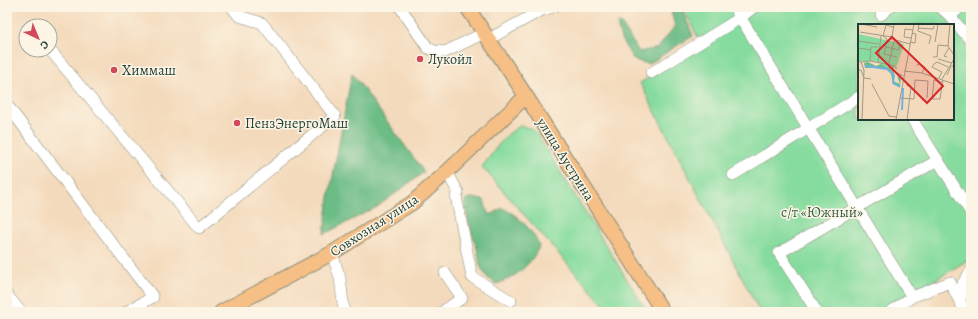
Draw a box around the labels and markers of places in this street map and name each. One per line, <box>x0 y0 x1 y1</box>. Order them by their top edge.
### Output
place label: Лукойл <box>428 50 472 69</box>
marker: Лукойл <box>415 54 425 64</box>
place label: Химмаш <box>122 61 176 80</box>
marker: Химмаш <box>109 65 119 75</box>
place label: ПензЭнергоМаш <box>245 114 348 133</box>
marker: ПензЭнергоМаш <box>232 118 242 128</box>

